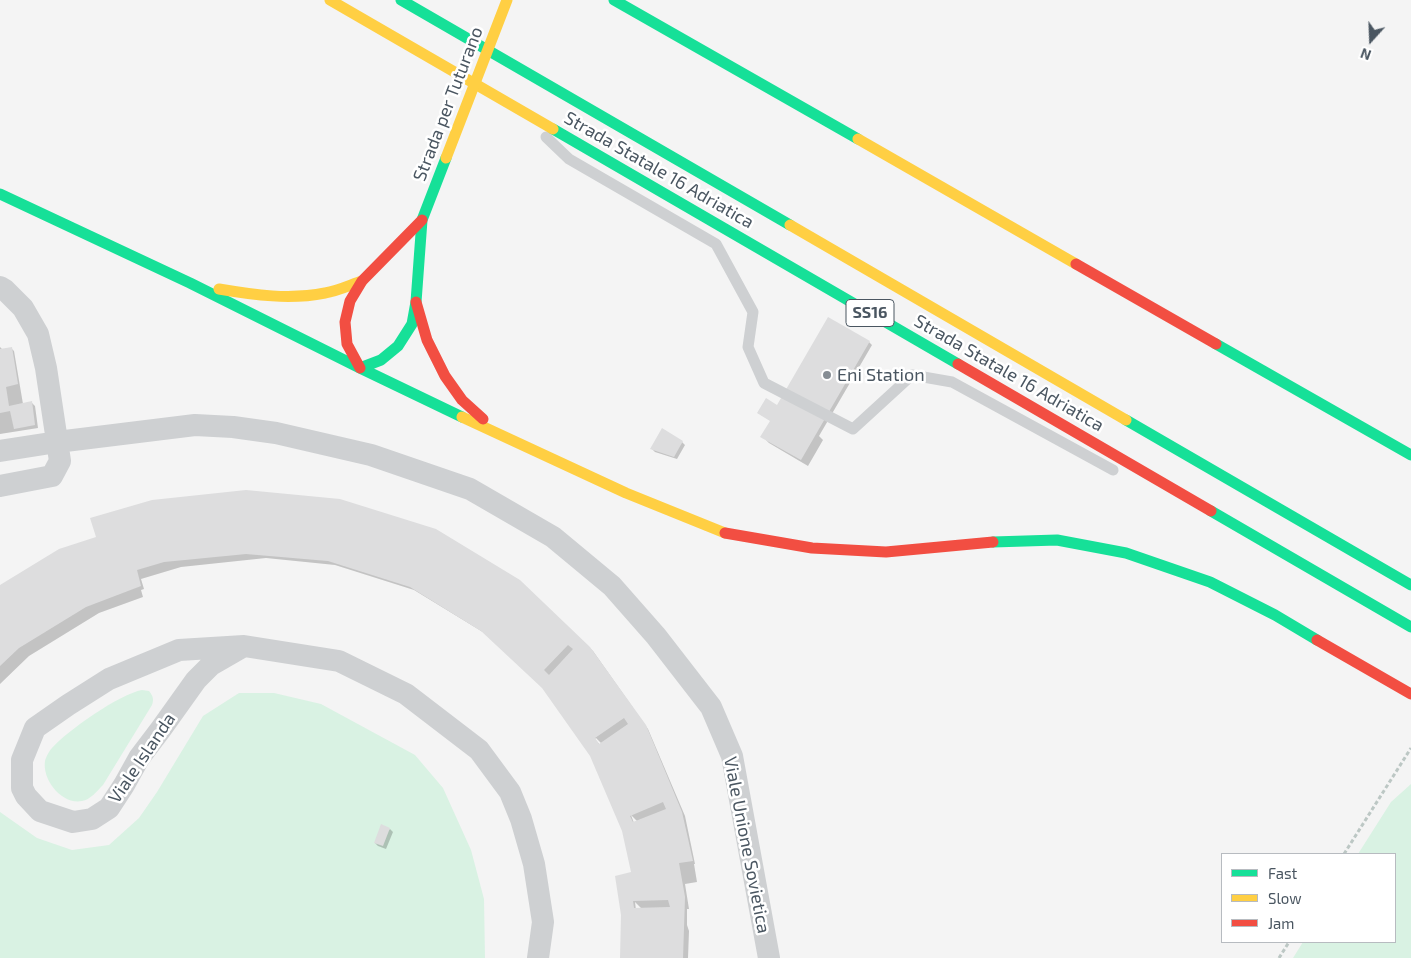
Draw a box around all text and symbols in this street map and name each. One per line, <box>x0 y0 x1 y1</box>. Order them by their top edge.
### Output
north arrow <box>1346 15 1396 65</box>
street label: Strada per Tuturano <box>409 24 487 184</box>
text: N <box>1358 45 1373 64</box>
street label: Strada Statale 16 Adriatica <box>560 107 758 233</box>
road number: SS16 <box>846 300 894 326</box>
street label: Strada Statale 16 Adriatica <box>910 310 1108 436</box>
place label: Eni Station <box>837 364 925 386</box>
marker: Eni Station <box>821 369 833 381</box>
street label: Viale Islanda <box>104 709 180 807</box>
street label: Viale Unione Sovietica <box>719 755 775 935</box>
legend <box>1221 853 1396 943</box>
text: Fast <box>1268 864 1297 882</box>
text: Slow <box>1268 889 1302 907</box>
text: Jam <box>1268 914 1294 932</box>

